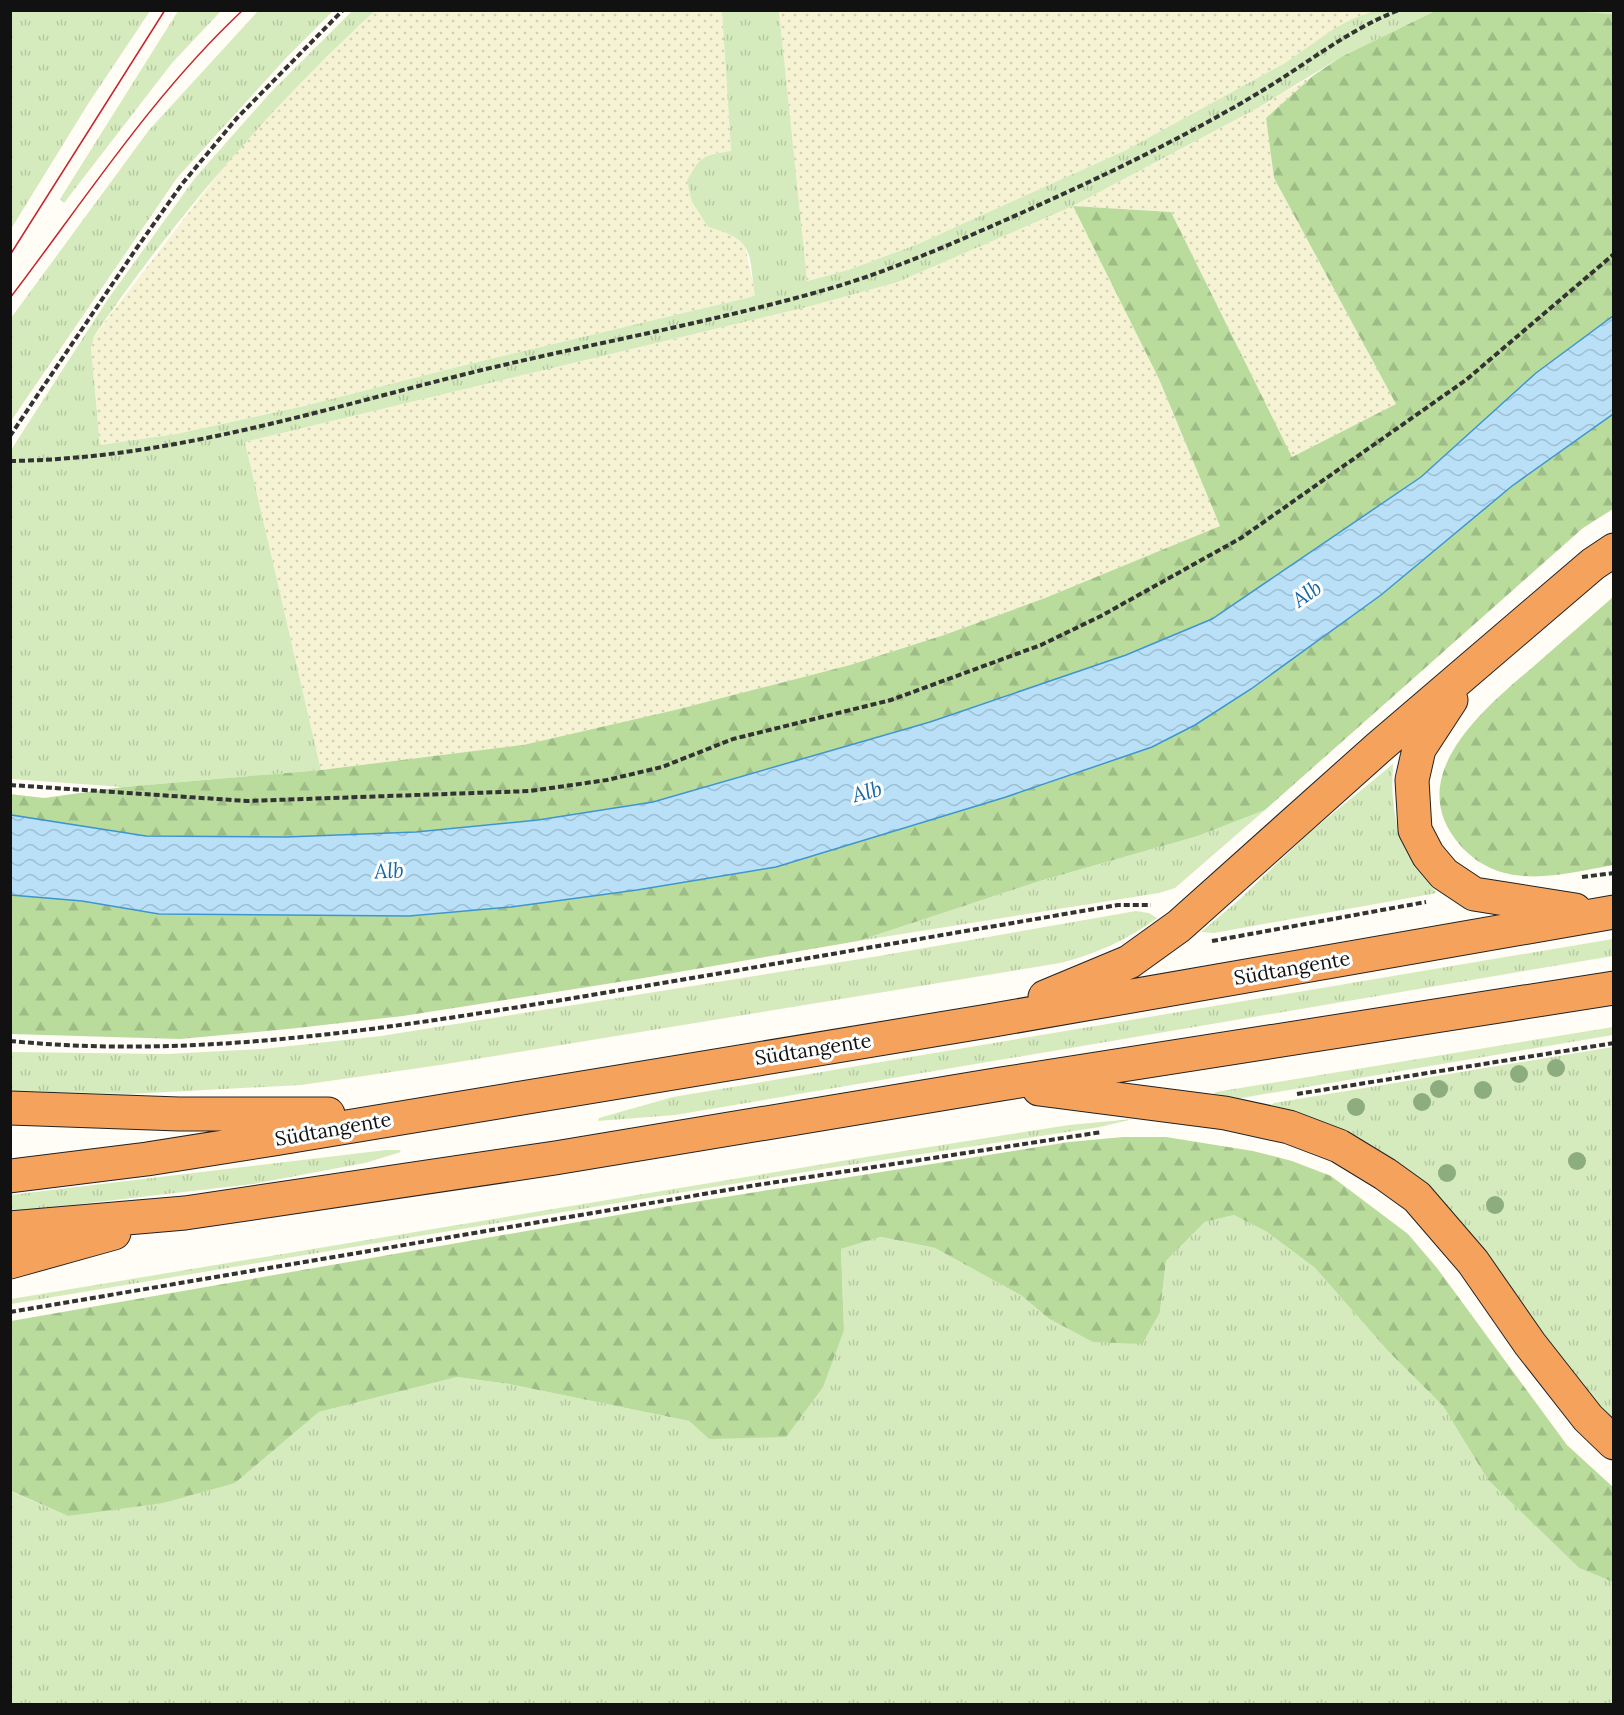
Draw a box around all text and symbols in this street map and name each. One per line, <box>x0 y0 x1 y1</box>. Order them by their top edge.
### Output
water label: Alb <box>1286 574 1327 614</box>
water label: Alb <box>848 775 885 808</box>
water label: Alb <box>373 856 404 885</box>
street label: Südtangente <box>1232 945 1352 990</box>
street label: Südtangente <box>753 1027 873 1070</box>
street label: Südtangente <box>273 1106 393 1151</box>

